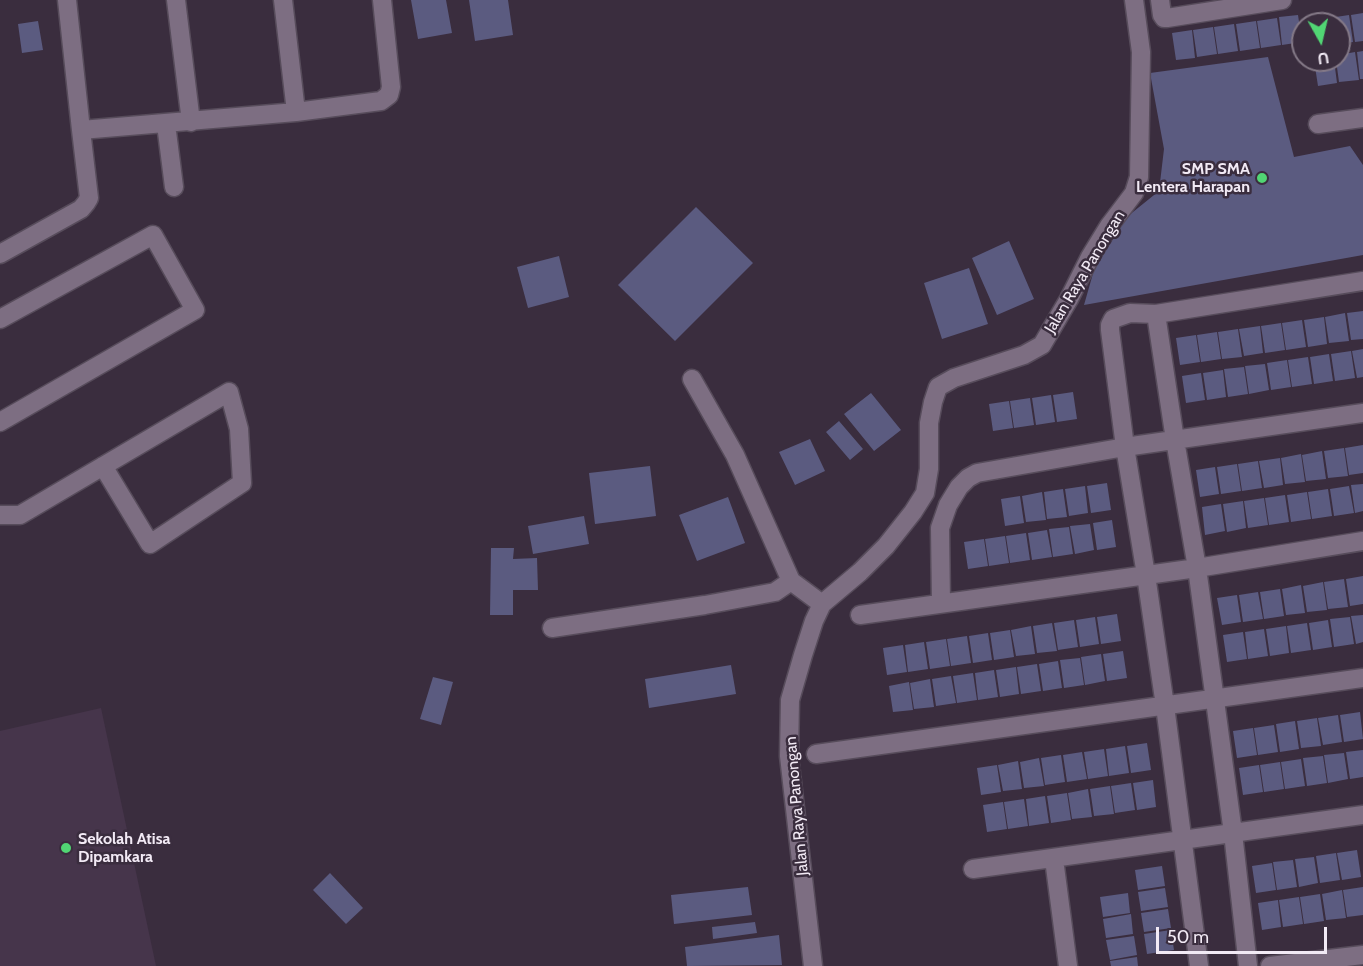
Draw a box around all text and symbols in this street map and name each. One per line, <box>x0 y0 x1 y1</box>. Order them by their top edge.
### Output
north arrow <box>1291 12 1351 72</box>
text: U <box>1316 48 1330 69</box>
place label: SMP SMA Lentera Harapan <box>1136 159 1250 197</box>
marker: SMP SMA Lentera Harapan <box>1255 171 1269 185</box>
street label: Jalan Raya Panongan <box>1041 207 1129 337</box>
street label: Jalan Raya Panongan <box>781 736 813 876</box>
place label: Sekolah Atisa Dipamkara <box>78 829 170 867</box>
marker: Sekolah Atisa Dipamkara <box>59 841 73 855</box>
scale bar <box>1159 915 1330 953</box>
text: 50 m <box>1167 926 1209 948</box>

